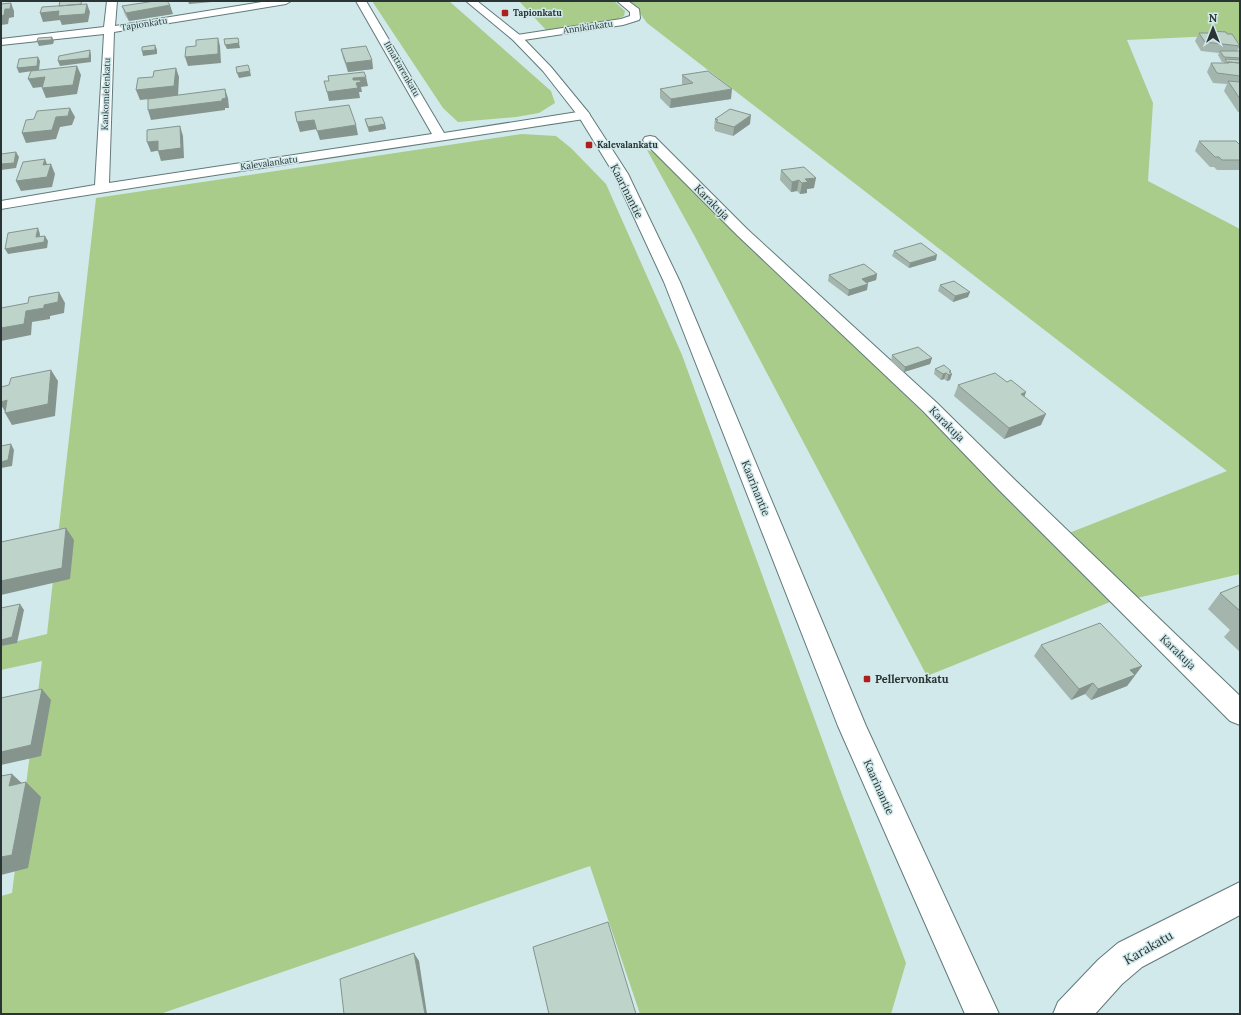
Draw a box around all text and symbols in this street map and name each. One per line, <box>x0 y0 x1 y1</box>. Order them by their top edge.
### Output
place label: Tapionkatu <box>513 7 562 18</box>
marker: Tapionkatu <box>500 8 510 18</box>
north arrow <box>1193 8 1233 48</box>
text: N <box>1209 11 1218 25</box>
street label: Tapionkatu <box>120 14 169 33</box>
street label: Annikinkatu <box>561 17 614 36</box>
street label: Ilmattarenkatu <box>382 39 423 99</box>
street label: Kaukomielenkatu <box>99 57 112 130</box>
place label: Kalevalankatu <box>597 139 658 150</box>
marker: Kalevalankatu <box>584 140 594 150</box>
street label: Kalevalankatu <box>239 153 299 172</box>
street label: Kaarinantie <box>607 162 647 220</box>
street label: Karakuja <box>691 181 733 223</box>
street label: Karakuja <box>926 403 968 445</box>
street label: Kaarinantie <box>738 458 774 518</box>
street label: Karakuja <box>1157 631 1199 673</box>
place label: Pellervonkatu <box>875 672 949 686</box>
marker: Pellervonkatu <box>862 674 872 684</box>
street label: Kaarinantie <box>861 757 897 817</box>
street label: Karakatu <box>1121 926 1176 968</box>

